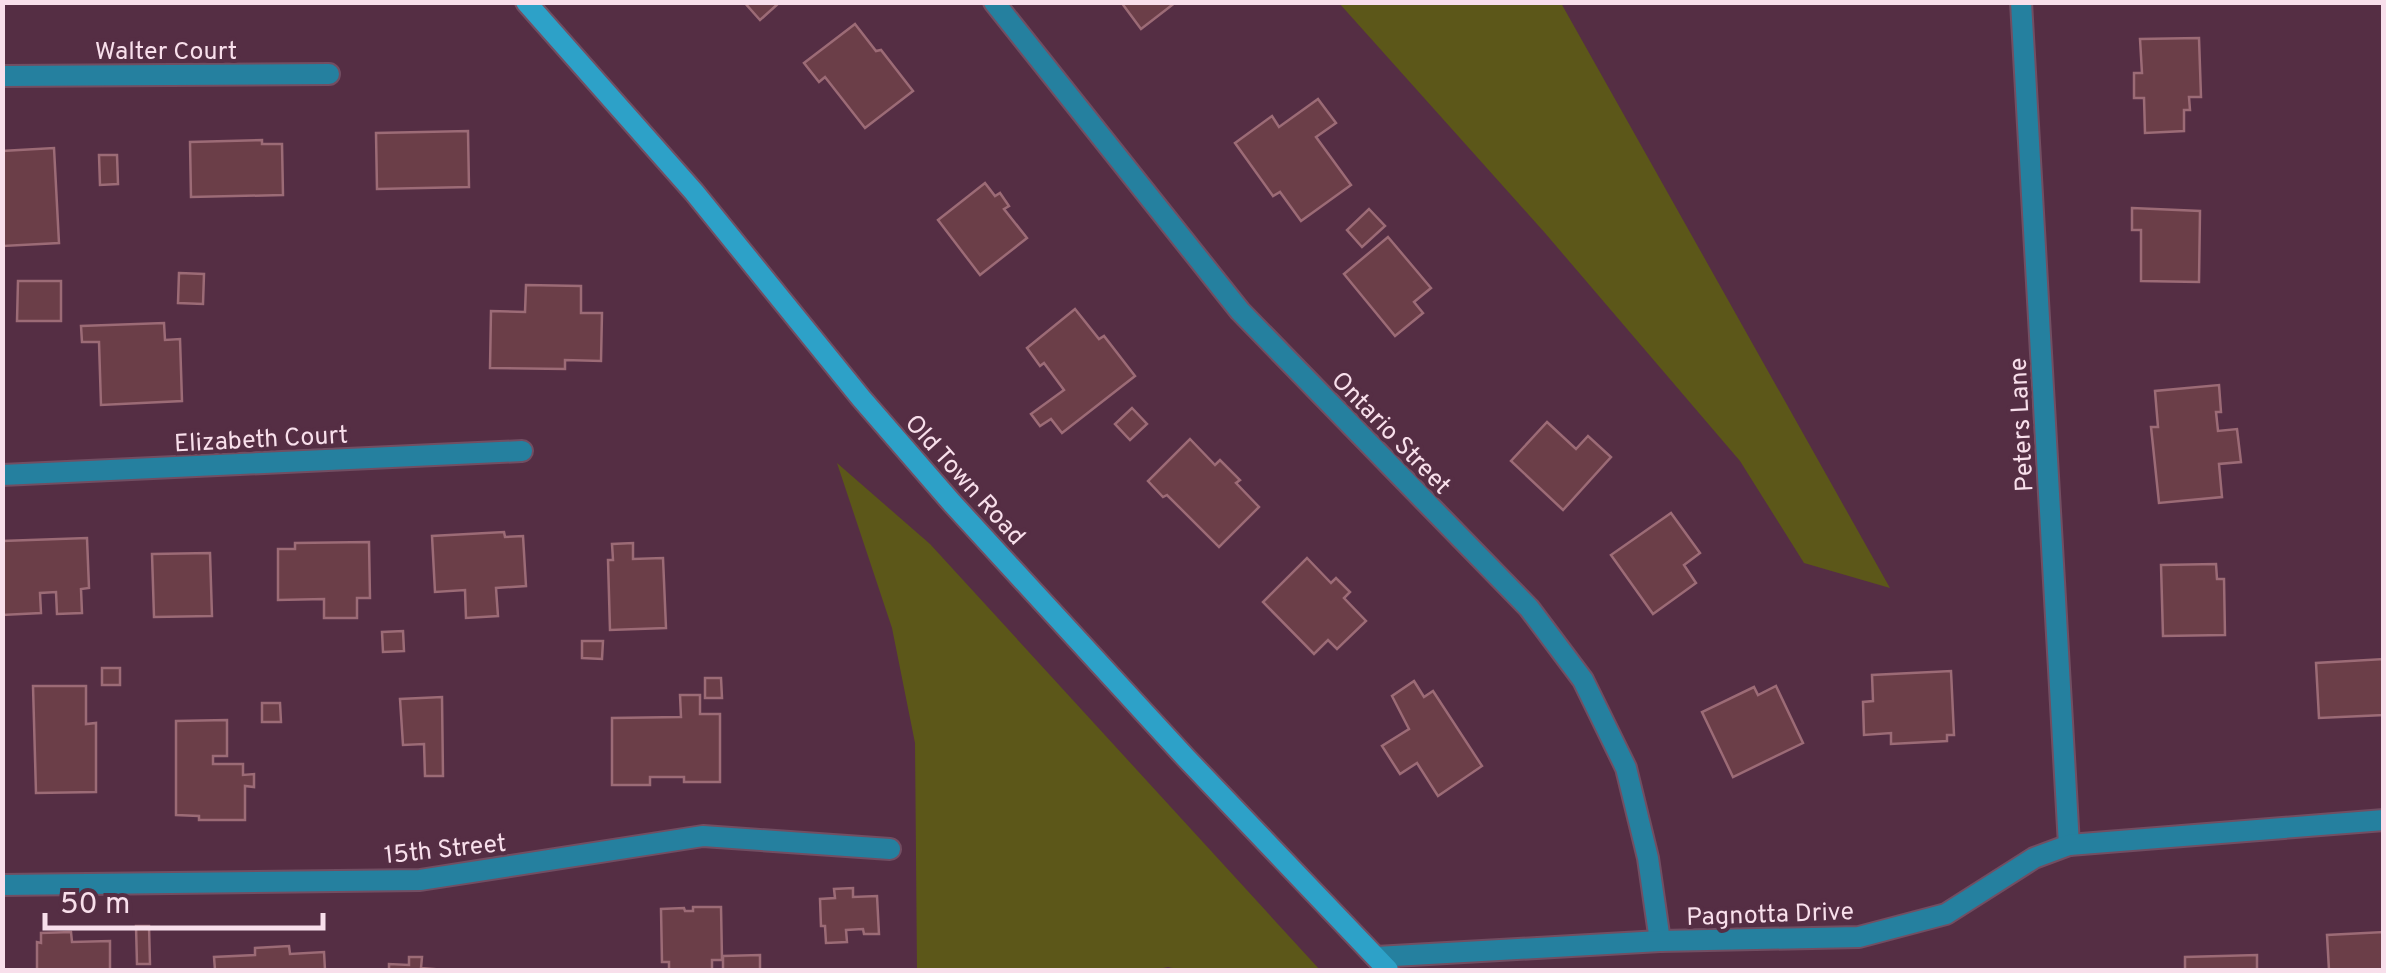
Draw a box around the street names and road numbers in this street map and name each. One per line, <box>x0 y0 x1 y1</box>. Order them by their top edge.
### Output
street label: Walter Court <box>95 37 237 69</box>
street label: Peters Lane <box>2004 357 2042 493</box>
street label: Ontario Street <box>1323 366 1457 503</box>
street label: Old Town Road <box>897 409 1031 553</box>
street label: Elizabeth Court <box>173 420 349 462</box>
street label: 15th Street <box>383 829 508 873</box>
street label: Pagnotta Drive <box>1686 897 1854 935</box>

